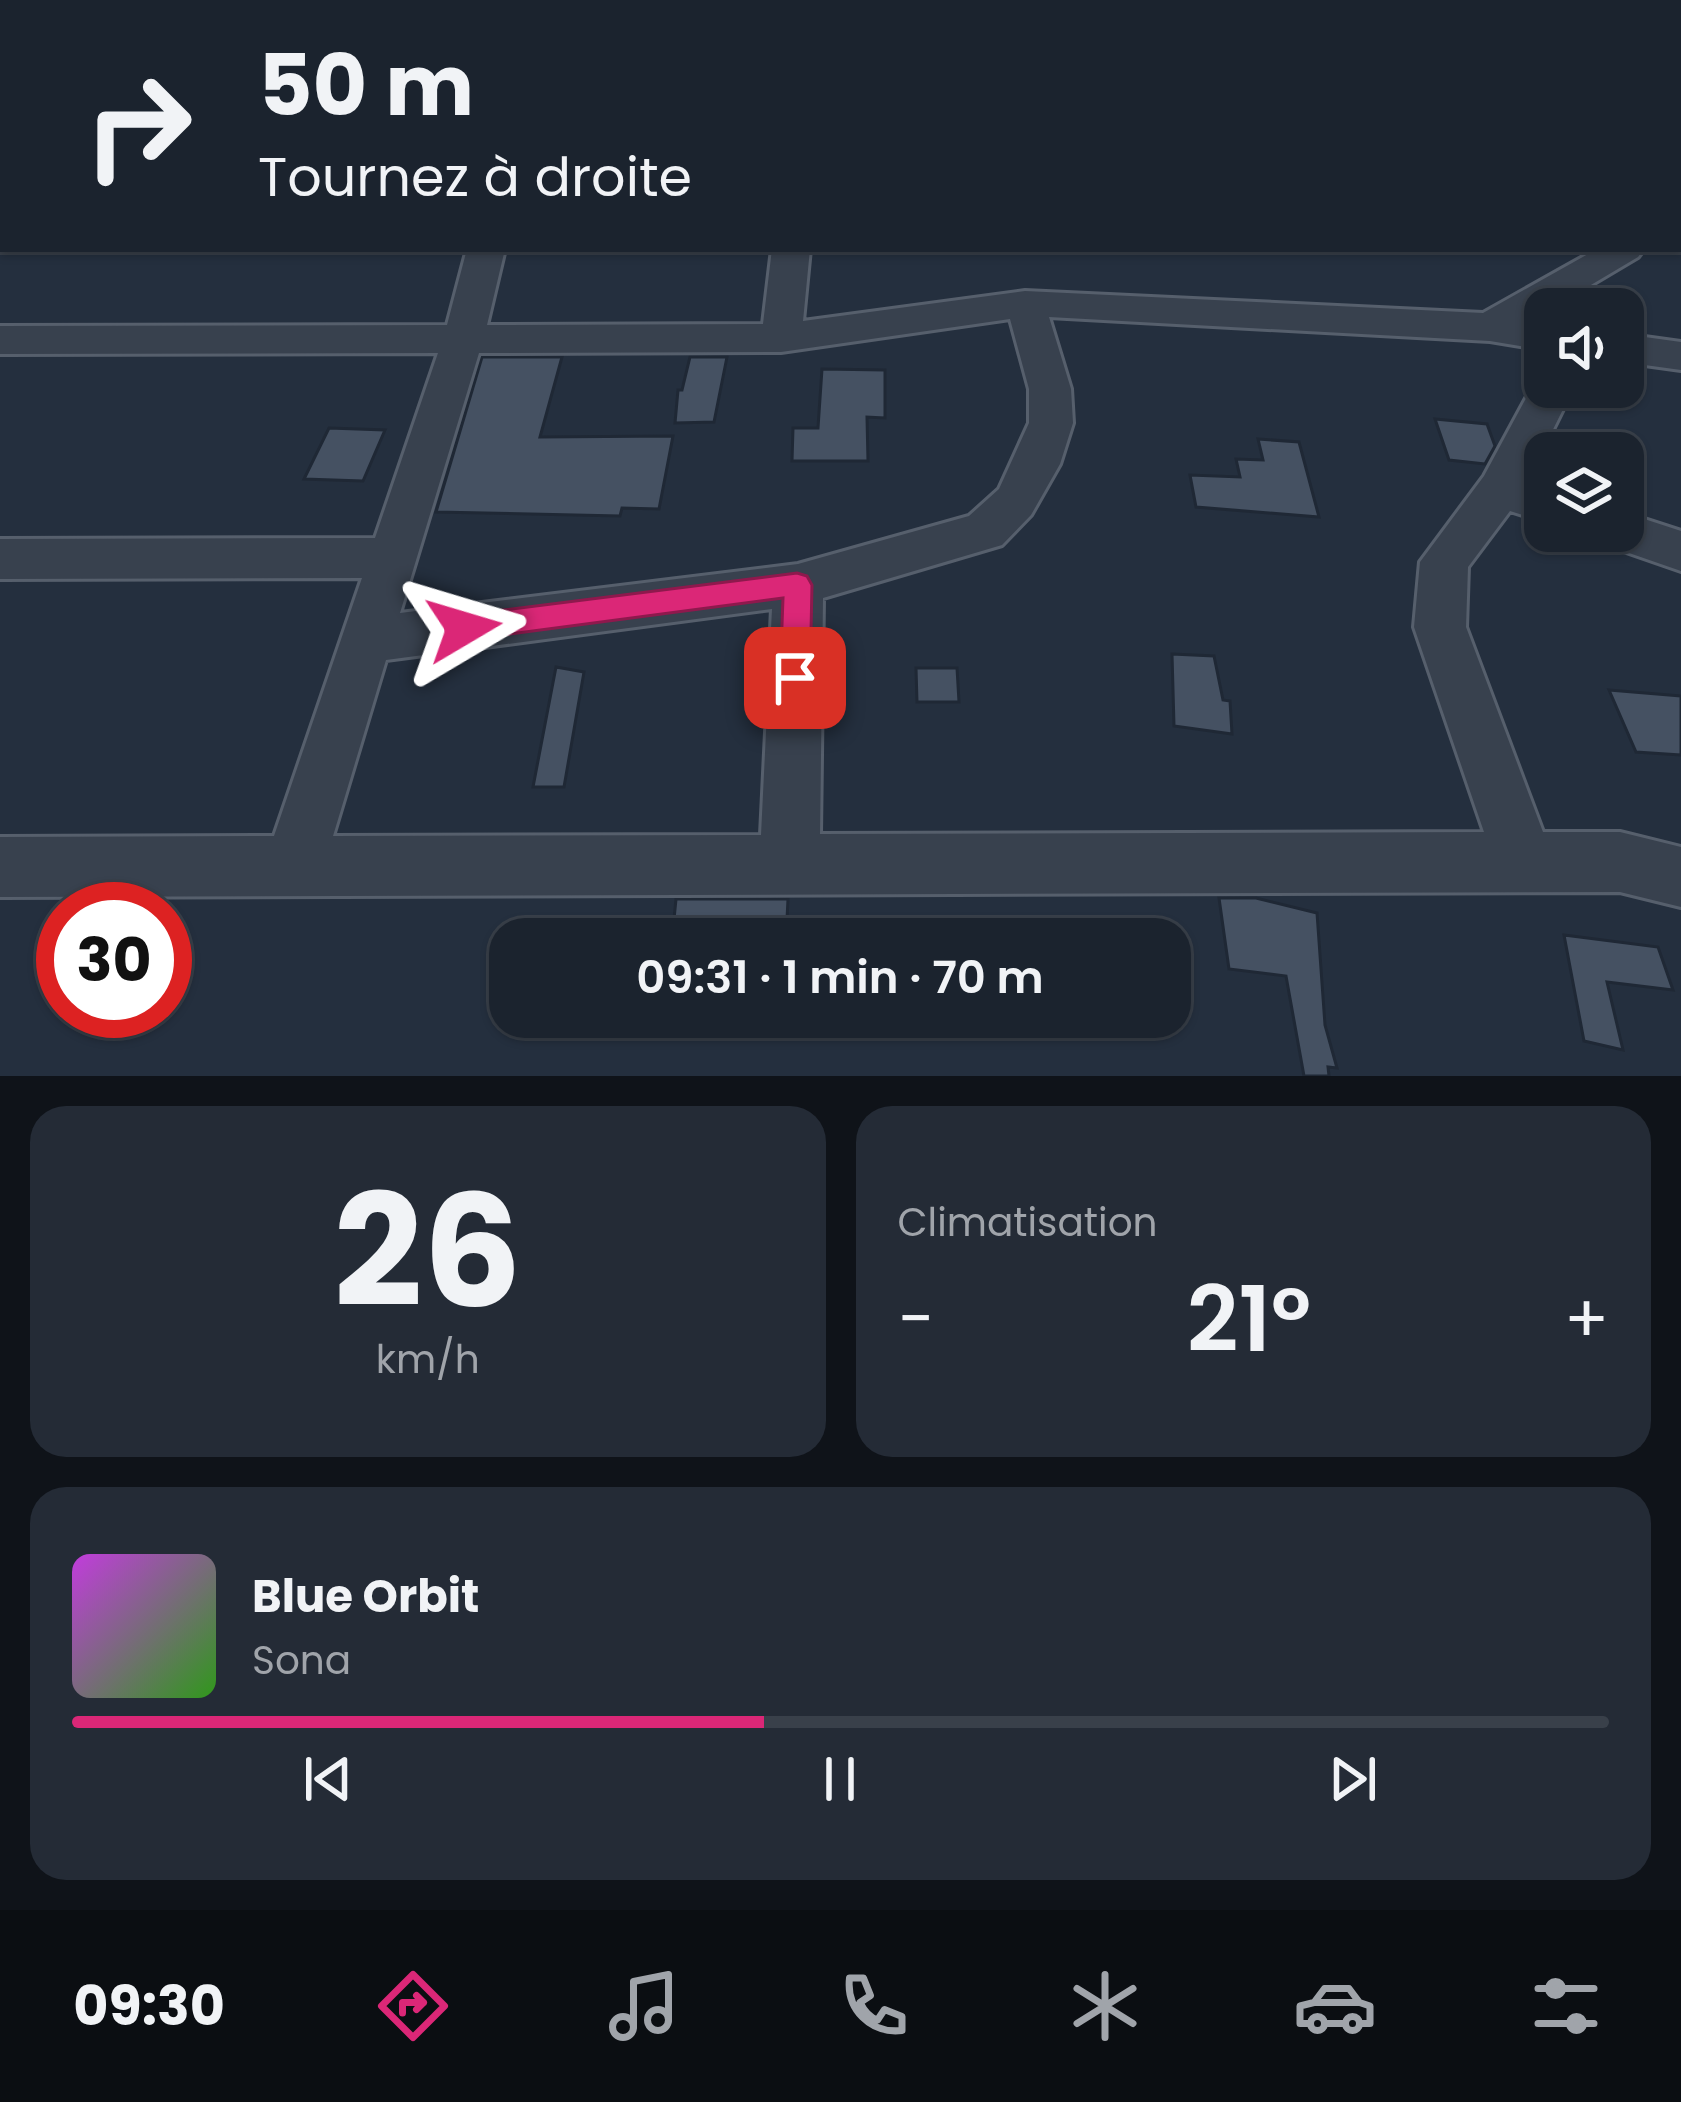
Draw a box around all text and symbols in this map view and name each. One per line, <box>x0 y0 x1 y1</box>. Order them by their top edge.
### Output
text: 50 m <box>258 27 474 144</box>
icon: right <box>60 48 216 204</box>
text: Tournez à droite <box>258 139 692 215</box>
map controls <box>1524 288 1644 552</box>
button: sound <box>1524 288 1644 408</box>
button: layers <box>1524 432 1644 552</box>
position arrow <box>401 565 527 691</box>
pin <box>744 627 846 729</box>
icon: arrive <box>762 645 828 711</box>
speed limit sign: 30 <box>36 882 192 1038</box>
text: 09:31 · 1 min · 70 m <box>636 946 1044 1009</box>
text: 26 <box>334 1142 522 1361</box>
text: Climatisation <box>898 1195 1158 1250</box>
text: 21° <box>1187 1256 1311 1383</box>
text: − <box>898 1273 934 1365</box>
text: + <box>1564 1273 1609 1365</box>
text: km/h <box>376 1332 480 1387</box>
text: Blue Orbit <box>252 1565 479 1628</box>
text: Sona <box>252 1633 351 1688</box>
icon: previous <box>295 1746 361 1812</box>
icon: pause <box>807 1746 873 1812</box>
icon: next <box>1320 1746 1386 1812</box>
icon: directions <box>371 1964 455 2048</box>
icon: music <box>602 1964 686 2048</box>
icon: phone <box>832 1964 916 2048</box>
icon: climate <box>1063 1964 1147 2048</box>
icon: car <box>1293 1964 1377 2048</box>
icon: filters <box>1524 1964 1608 2048</box>
text: 09:30 <box>73 1968 225 2044</box>

